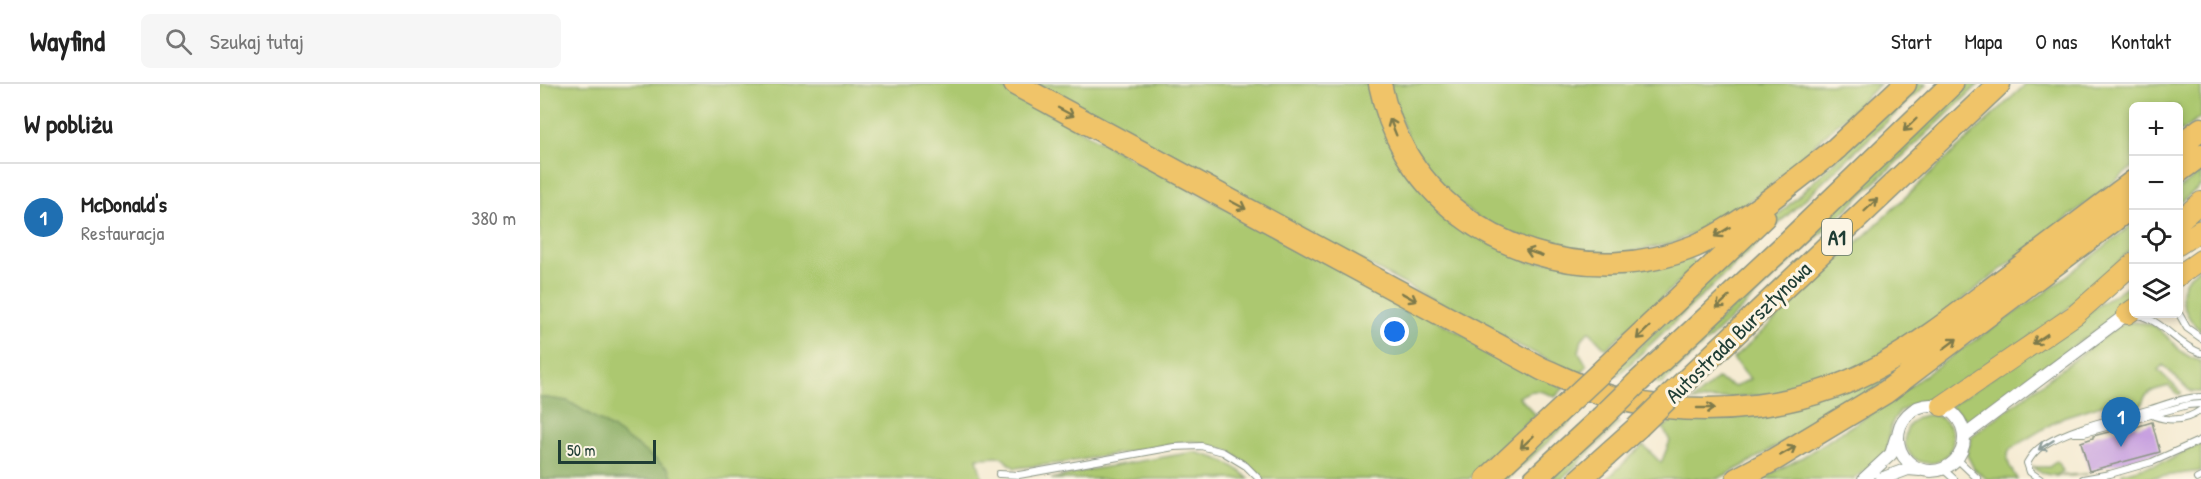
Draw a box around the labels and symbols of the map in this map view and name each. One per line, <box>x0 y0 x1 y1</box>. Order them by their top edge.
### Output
one-way arrow <box>1057 106 1074 118</box>
one-way arrow <box>1903 117 1918 132</box>
one-way arrow <box>1387 118 1398 137</box>
one-way arrow <box>1863 198 1878 212</box>
one-way arrow <box>1228 200 1246 211</box>
road number: A1 <box>1822 219 1852 255</box>
one-way arrow <box>1714 226 1731 238</box>
one-way arrow <box>1525 247 1544 258</box>
street label: Autostrada Bursztynowa <box>1658 254 1818 410</box>
one-way arrow <box>1400 292 1417 304</box>
one-way arrow <box>1716 295 1731 310</box>
your location <box>1380 317 1409 346</box>
one-way arrow <box>1635 326 1650 340</box>
one-way arrow <box>2032 333 2048 345</box>
one-way arrow <box>1942 337 1958 350</box>
pin: 1 <box>2102 398 2140 447</box>
one-way arrow <box>1695 402 1715 414</box>
one-way arrow <box>1520 435 1535 449</box>
scale bar <box>558 437 656 464</box>
one-way arrow <box>2037 438 2054 451</box>
one-way arrow <box>1779 445 1796 457</box>

